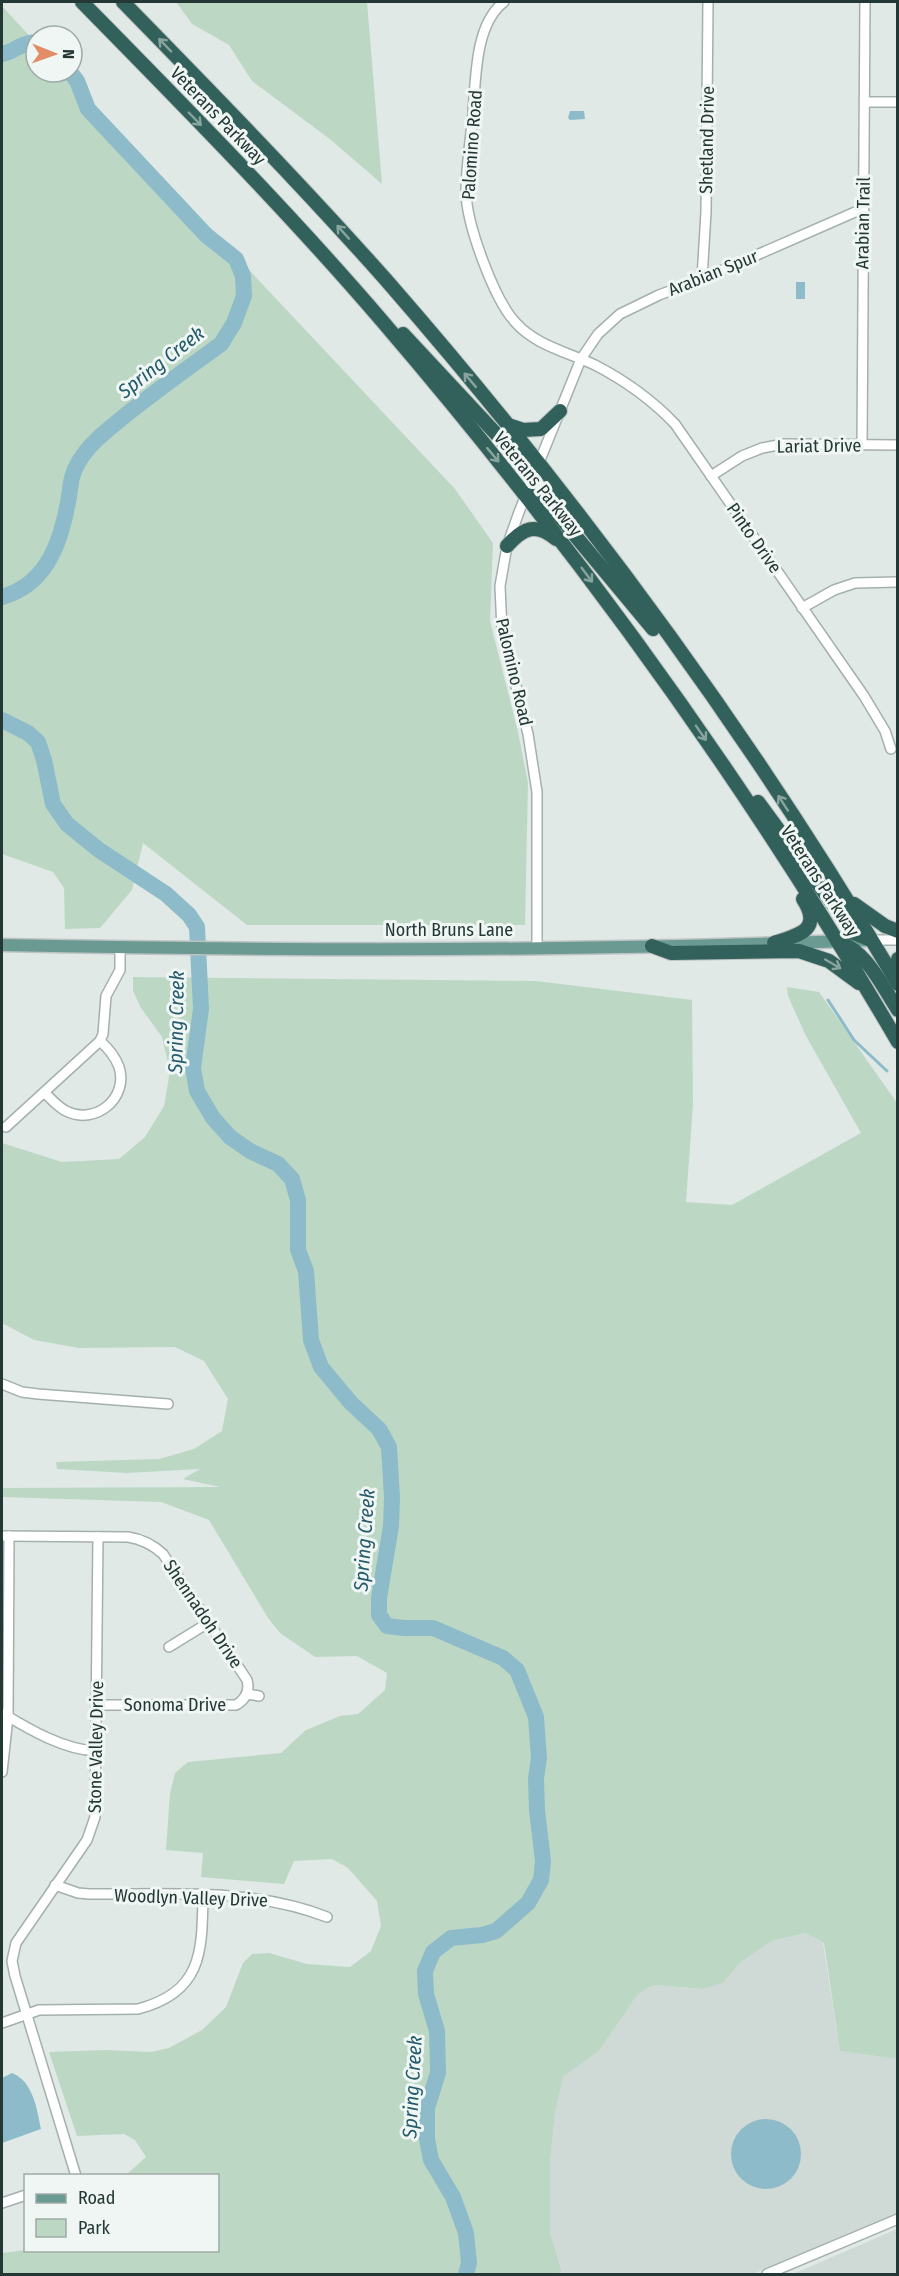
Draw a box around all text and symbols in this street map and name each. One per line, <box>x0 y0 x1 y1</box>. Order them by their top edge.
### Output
north arrow <box>24 24 84 84</box>
one-way arrow <box>158 38 173 53</box>
text: N <box>59 49 78 59</box>
street label: Veterans Parkway <box>166 62 270 170</box>
street label: Shetland Drive <box>695 86 719 194</box>
street label: Palomino Road <box>457 89 487 201</box>
one-way arrow <box>188 111 203 126</box>
street label: Arabian Trail <box>851 176 875 269</box>
one-way arrow <box>336 225 350 240</box>
street label: Arabian Spur <box>665 245 762 301</box>
water label: Spring Creek <box>112 321 209 404</box>
one-way arrow <box>464 372 477 388</box>
street label: Veterans Parkway <box>489 427 587 541</box>
street label: Lariat Drive <box>777 434 862 458</box>
one-way arrow <box>486 447 499 463</box>
street label: Pinto Drive <box>722 499 786 578</box>
one-way arrow <box>580 567 593 583</box>
street label: Palomino Road <box>491 616 537 728</box>
one-way arrow <box>695 724 707 740</box>
one-way arrow <box>777 795 789 812</box>
street label: Veterans Parkway <box>776 821 864 941</box>
street label: North Bruns Lane <box>385 919 513 941</box>
one-way arrow <box>824 958 841 970</box>
water label: Spring Creek <box>163 970 189 1075</box>
water label: Spring Creek <box>348 1488 380 1593</box>
street label: Shennadoh Drive <box>159 1556 247 1672</box>
street label: Stone Valley Drive <box>84 1681 108 1813</box>
street label: Sonoma Drive <box>124 1694 226 1716</box>
street label: Woodlyn Valley Drive <box>114 1884 268 1912</box>
water label: Spring Creek <box>397 2035 427 2140</box>
legend <box>24 2174 219 2252</box>
text: Road <box>78 2187 115 2209</box>
text: Park <box>78 2217 111 2239</box>

